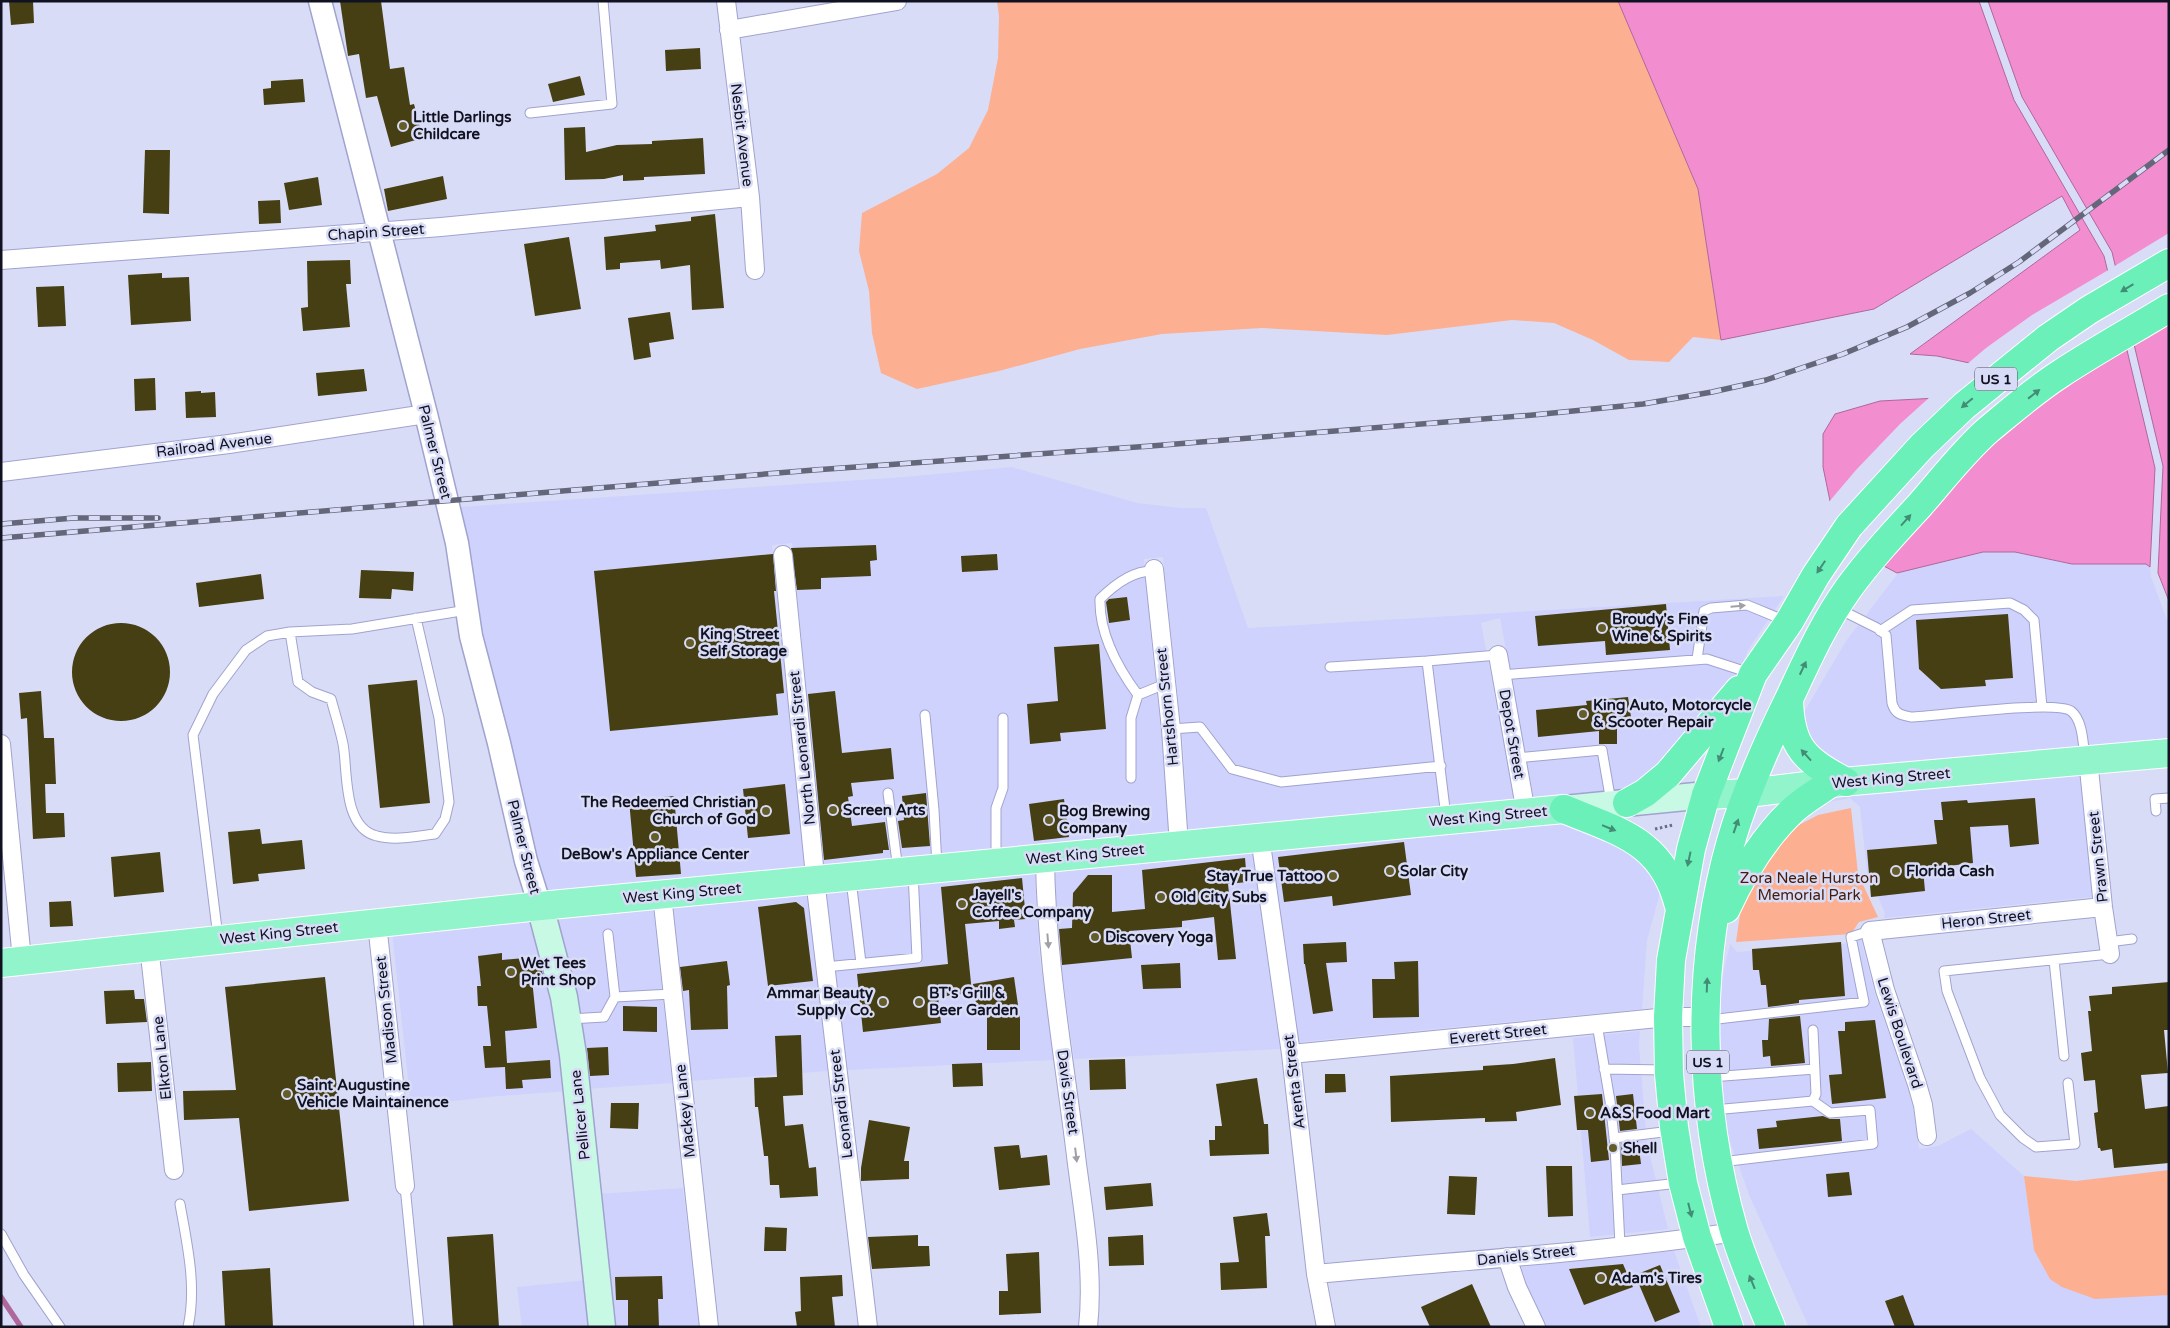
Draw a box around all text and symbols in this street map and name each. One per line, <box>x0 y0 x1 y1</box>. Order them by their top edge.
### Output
street label: Nesbit Avenue <box>727 82 757 188</box>
place label: Little Darlings Childcare <box>413 108 512 143</box>
marker: Little Darlings Childcare <box>397 120 409 132</box>
street label: Chapin Street <box>327 220 425 244</box>
one-way arrow <box>2120 283 2133 292</box>
road number: US 1 <box>1975 368 2017 390</box>
one-way arrow <box>2027 389 2040 400</box>
one-way arrow <box>1961 397 1973 408</box>
street label: Palmer Street <box>415 403 455 501</box>
street label: Railroad Avenue <box>155 429 273 461</box>
one-way arrow <box>1900 515 1912 527</box>
one-way arrow <box>1817 560 1826 573</box>
one-way arrow <box>1730 601 1746 609</box>
place label: Broudy's Fine Wine & Spirits <box>1612 610 1712 646</box>
marker: Broudy's Fine Wine & Spirits <box>1596 622 1608 634</box>
place label: King Street Self Storage <box>700 625 787 661</box>
marker: King Street Self Storage <box>684 637 696 649</box>
street label: Hartshorn Street <box>1152 647 1182 767</box>
one-way arrow <box>1799 661 1807 675</box>
street label: North Leonardi Street <box>785 670 819 826</box>
street label: Depot Street <box>1495 688 1529 780</box>
place label: King Auto, Motorcycle & Scooter Repair <box>1593 696 1752 732</box>
marker: King Auto, Motorcycle & Scooter Repair <box>1577 708 1589 720</box>
one-way arrow <box>1717 748 1724 763</box>
one-way arrow <box>1800 749 1812 761</box>
street label: West King Street <box>1831 764 1951 792</box>
place label: The Redeemed Christian Church of God <box>580 793 756 828</box>
street label: Palmer Street <box>504 798 544 896</box>
place label: Screen Arts <box>843 801 926 819</box>
place label: Bog Brewing Company <box>1059 802 1150 838</box>
street label: West King Street <box>1428 802 1548 830</box>
marker: Screen Arts <box>827 804 839 816</box>
marker: The Redeemed Christian Church of God <box>760 805 772 817</box>
street label: Prawn Street <box>2084 810 2112 904</box>
marker: Bog Brewing Company <box>1043 814 1055 826</box>
one-way arrow <box>1733 818 1741 833</box>
one-way arrow <box>1602 824 1617 832</box>
marker: DeBow's Appliance Center <box>649 831 661 843</box>
street label: West King Street <box>1025 840 1145 868</box>
place label: DeBow's Appliance Center <box>561 845 749 864</box>
one-way arrow <box>1685 851 1693 866</box>
place label: Solar City <box>1400 862 1468 881</box>
place label: Florida Cash <box>1906 862 1994 880</box>
marker: Solar City <box>1384 865 1396 877</box>
marker: Florida Cash <box>1890 865 1902 877</box>
place label: Stay True Tattoo <box>1207 867 1323 886</box>
park label: Zora Neale Hurston Memorial Park <box>1740 869 1878 904</box>
marker: Stay True Tattoo <box>1327 870 1339 882</box>
street label: West King Street <box>622 879 742 907</box>
place label: Jayell's Coffee Company <box>971 886 1091 922</box>
place label: Old City Subs <box>1171 888 1267 907</box>
marker: Old City Subs <box>1155 891 1167 903</box>
marker: Jayell's Coffee Company <box>956 898 968 910</box>
street label: Heron Street <box>1940 905 2032 933</box>
street label: West King Street <box>219 918 339 948</box>
place label: Discovery Yoga <box>1105 928 1214 947</box>
marker: Discovery Yoga <box>1089 931 1101 943</box>
one-way arrow <box>1044 934 1052 950</box>
place label: Wet Tees Print Shop <box>521 954 596 990</box>
street label: Madison Street <box>371 955 401 1065</box>
marker: Wet Tees Print Shop <box>505 966 517 978</box>
street label: Lewis Boulevard <box>1874 975 1926 1091</box>
one-way arrow <box>1704 977 1712 993</box>
place label: Ammar Beauty Supply Co. <box>766 984 873 1020</box>
place label: BT's Grill & Beer Garden <box>929 984 1018 1019</box>
marker: Ammar Beauty Supply Co. <box>877 996 889 1008</box>
marker: BT's Grill & Beer Garden <box>913 996 925 1008</box>
street label: Elkton Lane <box>149 1015 175 1101</box>
street label: Everett Street <box>1448 1020 1548 1048</box>
street label: Arenta Street <box>1279 1033 1309 1130</box>
street label: Leonardi Street <box>825 1048 857 1159</box>
street label: Davis Street <box>1053 1049 1083 1136</box>
road number: US 1 <box>1687 1050 1729 1074</box>
street label: Mackey Lane <box>671 1063 699 1159</box>
street label: Pellicer Lane <box>566 1069 594 1161</box>
place label: Saint Augustine Vehicle Maintainence <box>297 1076 449 1111</box>
marker: Saint Augustine Vehicle Maintainence <box>281 1088 293 1100</box>
place label: A&S Food Mart <box>1600 1104 1710 1122</box>
marker: A&S Food Mart <box>1584 1107 1596 1119</box>
place label: Shell <box>1623 1139 1657 1157</box>
marker: Shell <box>1607 1142 1619 1154</box>
one-way arrow <box>1072 1147 1080 1163</box>
one-way arrow <box>1686 1202 1694 1217</box>
street label: Daniels Street <box>1476 1241 1576 1269</box>
place label: Adam's Tires <box>1611 1269 1702 1287</box>
marker: Adam's Tires <box>1595 1272 1607 1284</box>
one-way arrow <box>1748 1274 1756 1289</box>

